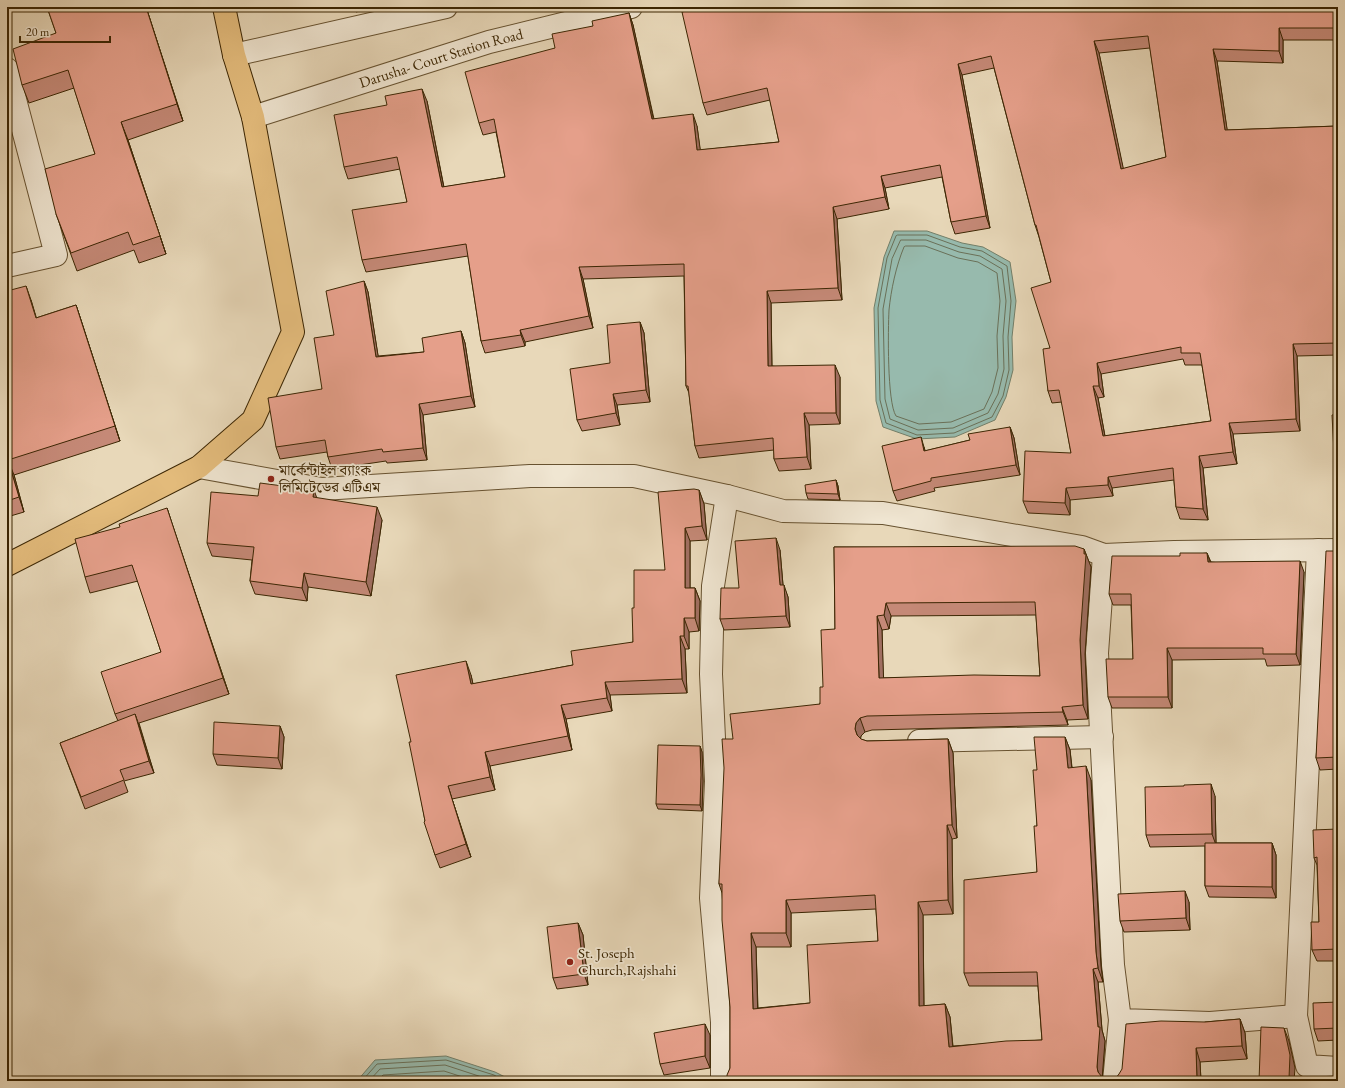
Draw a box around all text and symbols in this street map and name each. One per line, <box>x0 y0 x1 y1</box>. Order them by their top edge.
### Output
scale bar <box>20 18 110 44</box>
text: 20 m <box>26 24 50 40</box>
street label: Darusha- Court Station Road <box>356 24 525 92</box>
place label: মার্কেন্টাইল ব্যাংক লিমিটেডের এটিএম <box>278 460 381 496</box>
marker: মার্কেন্টাইল ব্যাংক লিমিটেডের এটিএম <box>266 474 276 484</box>
place label: St. Joseph Church,Rajshahi <box>578 943 677 979</box>
marker: St. Joseph Church,Rajshahi <box>565 957 575 967</box>

